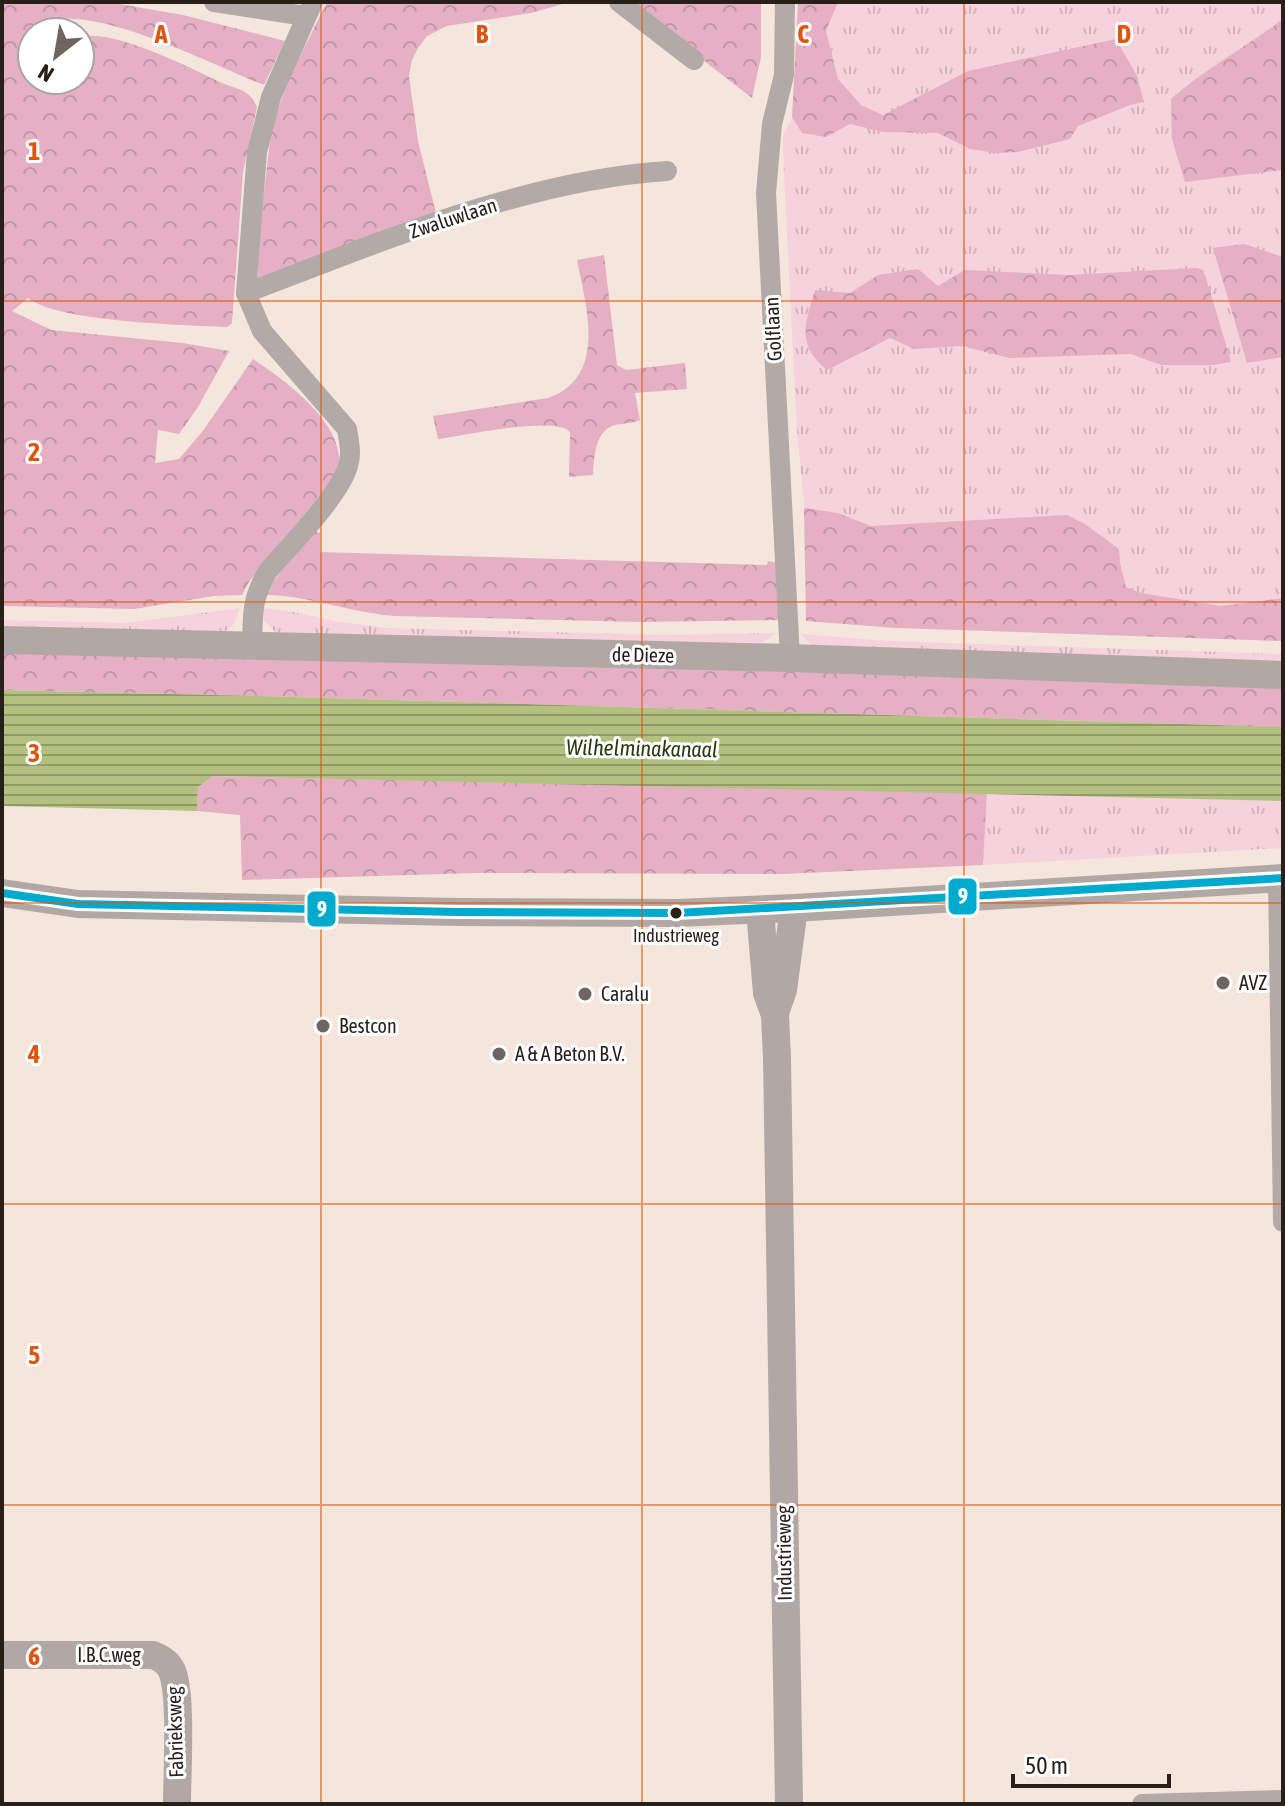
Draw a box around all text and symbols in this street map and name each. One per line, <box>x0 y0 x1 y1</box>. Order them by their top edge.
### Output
north arrow <box>16 16 96 96</box>
text: A <box>154 19 168 49</box>
text: B <box>476 19 489 49</box>
text: C <box>797 19 809 49</box>
text: D <box>1117 19 1131 49</box>
text: N <box>33 59 58 88</box>
text: 1 <box>28 136 40 166</box>
street label: Zwaluwlaan <box>406 193 499 242</box>
street label: Golflaan <box>759 296 786 362</box>
text: 2 <box>28 437 40 467</box>
street label: de Dieze <box>612 642 674 667</box>
water label: Wilhelminakanaal <box>566 734 718 762</box>
text: 3 <box>28 738 40 768</box>
line badge: 9 <box>947 877 978 916</box>
text: 9 <box>958 883 968 909</box>
line badge: 9 <box>306 890 337 928</box>
text: 9 <box>317 896 327 922</box>
marker: Industrieweg <box>668 905 684 921</box>
place label: Industrieweg <box>633 925 719 946</box>
place label: AVZ <box>1239 971 1267 994</box>
marker: AVZ <box>1214 974 1232 992</box>
place label: Caralu <box>601 982 649 1005</box>
marker: Caralu <box>576 985 594 1003</box>
place label: Bestcon <box>339 1014 397 1037</box>
marker: Bestcon <box>314 1017 332 1035</box>
text: 4 <box>27 1039 40 1069</box>
place label: A & A Beton B.V. <box>515 1042 625 1065</box>
marker: A & A Beton B.V. <box>490 1045 508 1063</box>
text: 5 <box>28 1340 40 1370</box>
street label: Industrieweg <box>771 1505 796 1601</box>
text: 6 <box>28 1641 40 1671</box>
street label: I.B.C.weg <box>77 1643 141 1666</box>
street label: Fabrieksweg <box>161 1686 188 1778</box>
scale bar <box>1013 1738 1169 1788</box>
text: 50 m <box>1025 1752 1068 1779</box>

